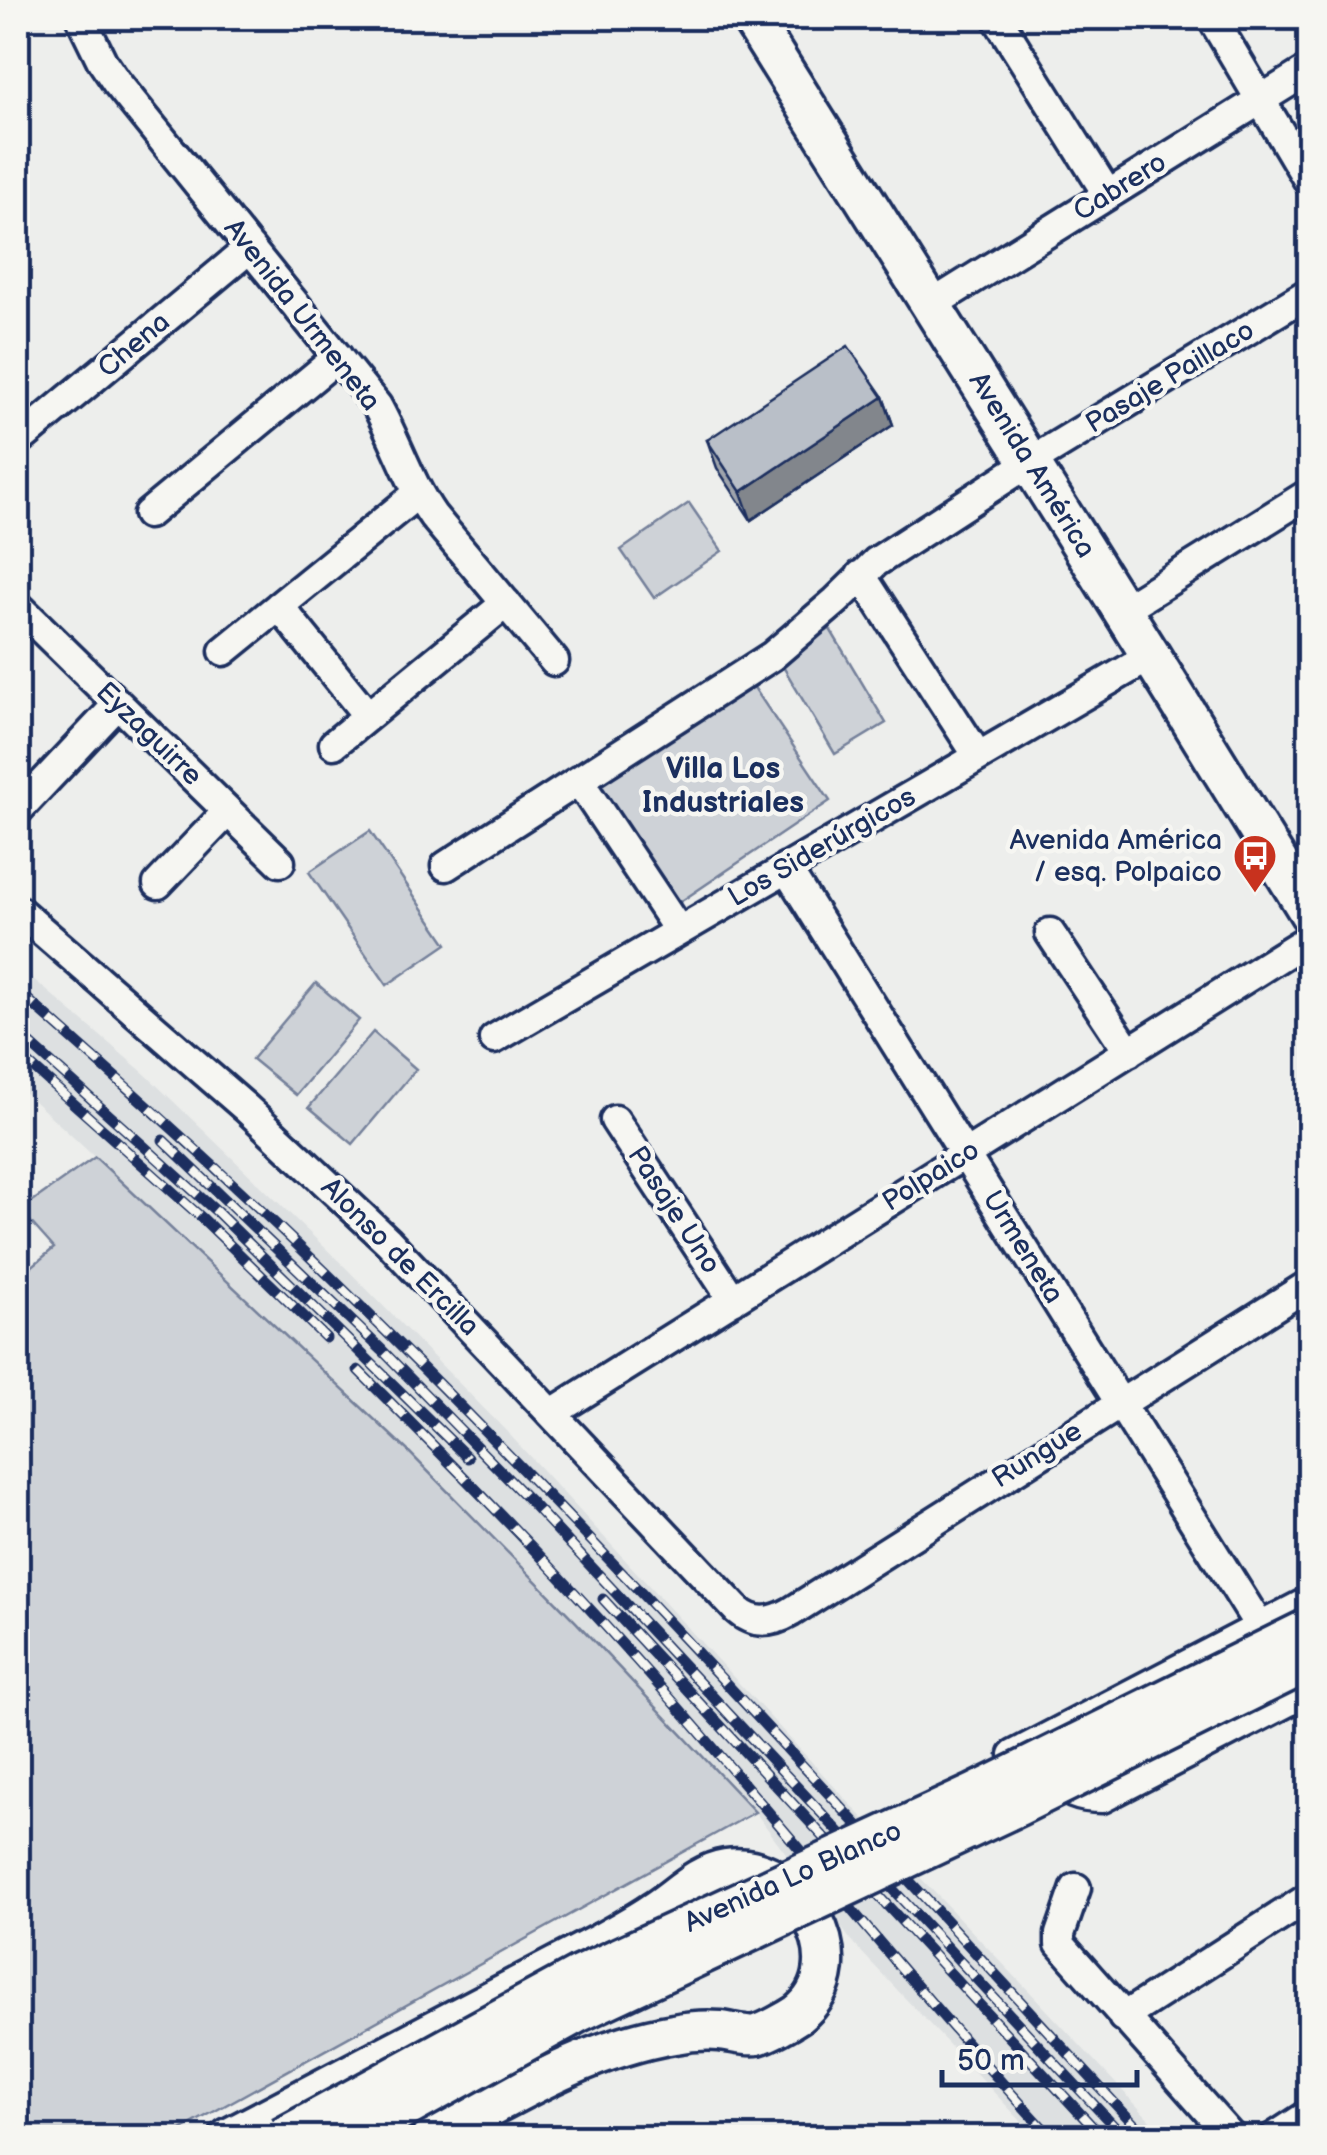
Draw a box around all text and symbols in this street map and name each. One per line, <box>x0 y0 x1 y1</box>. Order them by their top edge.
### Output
street label: Cabrero <box>1068 146 1172 228</box>
street label: Avenida Urmeneta <box>217 213 387 417</box>
street label: Chena <box>91 305 177 385</box>
street label: Pasaje Paillaco <box>1080 314 1260 440</box>
street label: Avenida América <box>962 366 1102 564</box>
street label: Eyzaguirre <box>89 675 209 793</box>
district label: Villa Los Industriales <box>642 751 804 821</box>
street label: Los Siderúrgicos <box>723 780 922 914</box>
place label: Avenida América / esq. Polpaico <box>1010 824 1222 889</box>
bus stop icon: Avenida América / esq. Polpaico <box>1232 833 1278 894</box>
street label: Polpaico <box>876 1133 986 1219</box>
street label: Pasaje Uno <box>621 1140 727 1280</box>
street label: Alonso de Ercilla <box>314 1171 486 1343</box>
street label: Urmeneta <box>976 1185 1070 1309</box>
street label: Rungue <box>986 1415 1088 1495</box>
street label: Avenida Lo Blanco <box>679 1814 907 1940</box>
scale bar <box>942 2025 1137 2087</box>
text: 50 m <box>957 2043 1025 2079</box>

